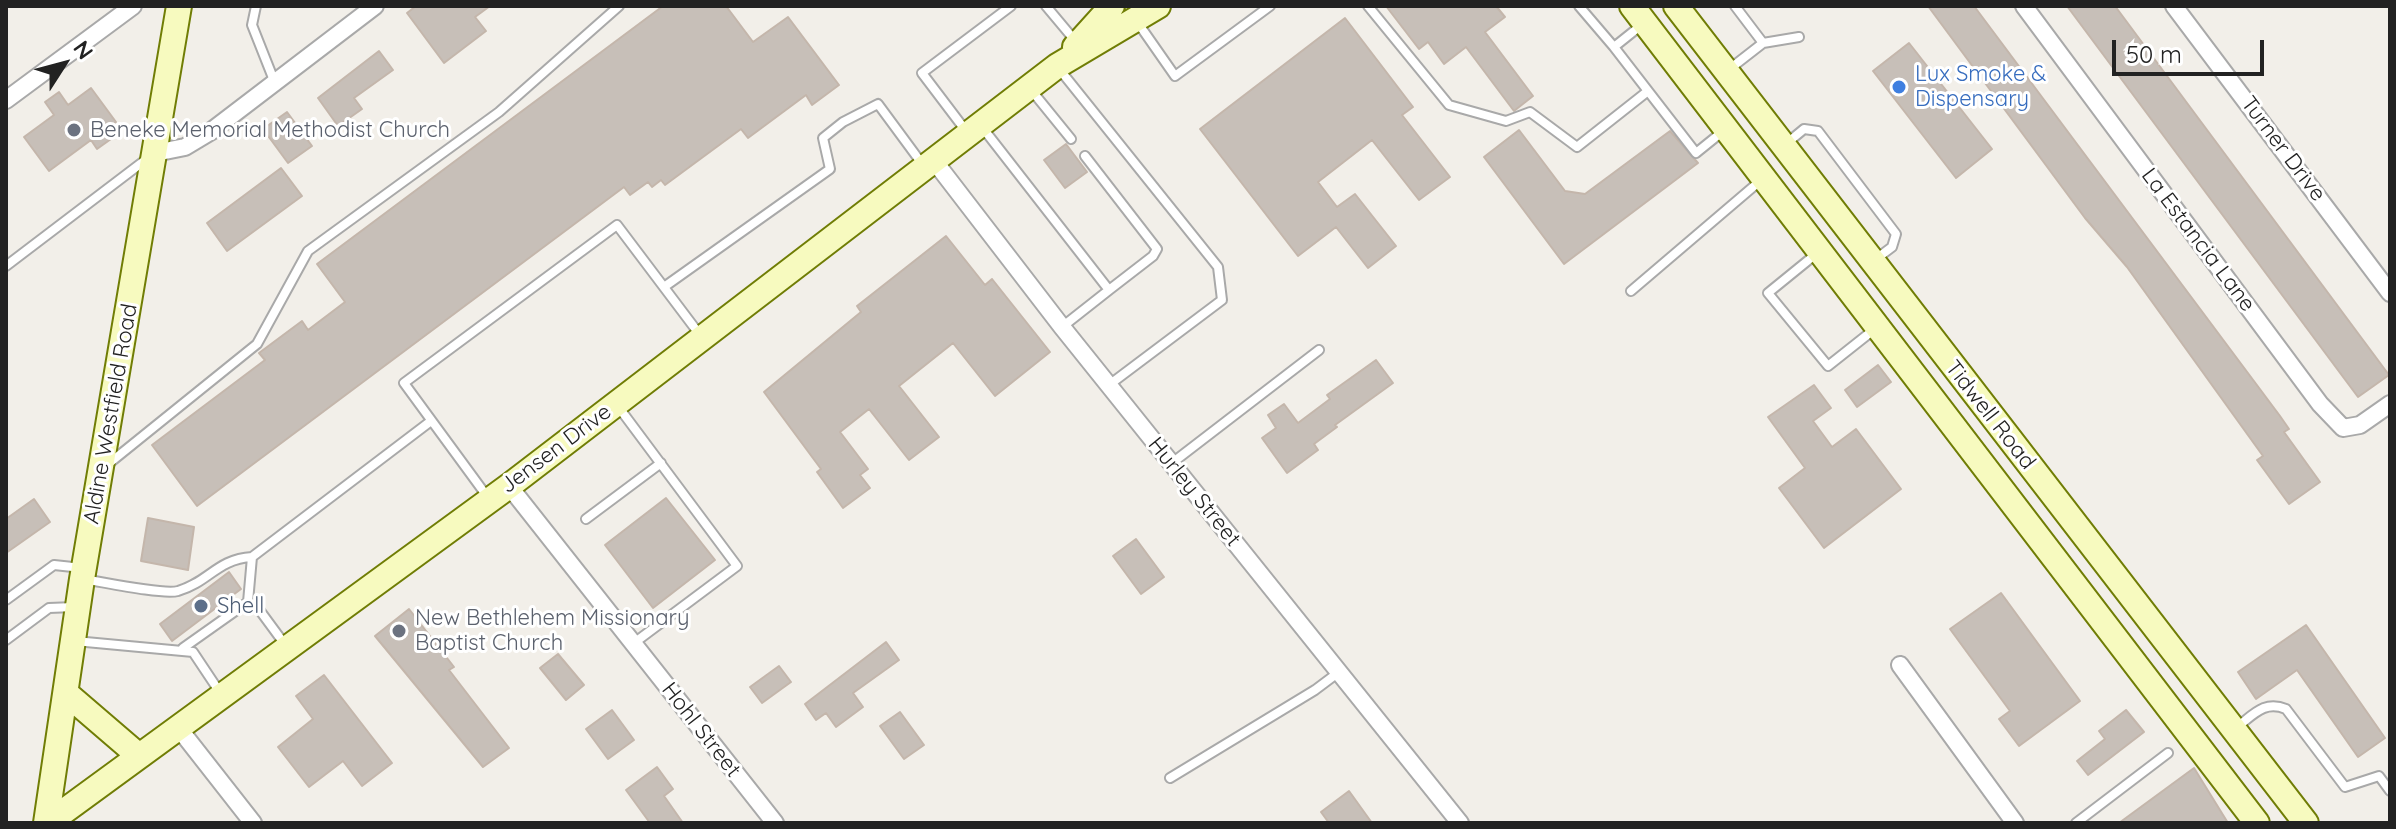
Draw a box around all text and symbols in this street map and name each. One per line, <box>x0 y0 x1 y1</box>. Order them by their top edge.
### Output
north arrow <box>24 24 104 104</box>
scale bar <box>2116 24 2268 74</box>
text: N <box>67 35 99 65</box>
text: 50 m <box>2126 39 2182 69</box>
place label: Lux Smoke & Dispensary <box>1915 61 2046 112</box>
marker: Lux Smoke & Dispensary <box>1890 78 1908 96</box>
street label: Turner Drive <box>2235 91 2331 207</box>
place label: Beneke Memorial Methodist Church <box>90 117 450 143</box>
marker: Beneke Memorial Methodist Church <box>65 121 83 139</box>
street label: La Estancia Lane <box>2135 163 2261 317</box>
street label: Aldine Westfield Road <box>79 302 143 526</box>
street label: Tidwell Road <box>1939 355 2041 475</box>
street label: Jensen Drive <box>495 399 617 499</box>
street label: Hurley Street <box>1142 432 1246 552</box>
place label: Shell <box>217 593 264 619</box>
marker: Shell <box>192 597 210 615</box>
place label: New Bethlehem Missionary Baptist Church <box>415 605 689 656</box>
marker: New Bethlehem Missionary Baptist Church <box>390 622 408 640</box>
street label: Hohl Street <box>656 677 746 783</box>

